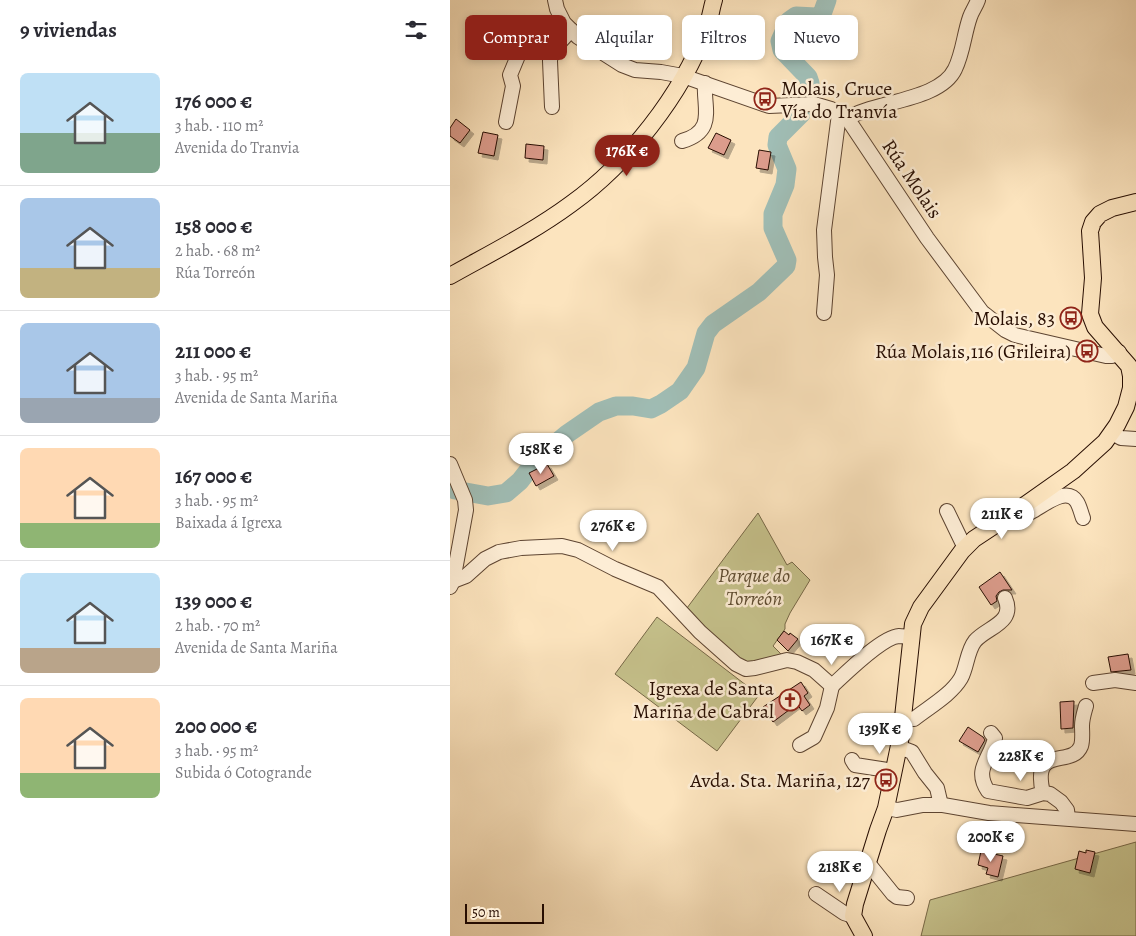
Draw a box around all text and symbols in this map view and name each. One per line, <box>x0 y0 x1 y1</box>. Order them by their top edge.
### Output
chip: Comprar <box>465 15 567 60</box>
chip: Alquilar <box>577 15 672 60</box>
chip: Filtros <box>682 15 765 60</box>
chip: Nuevo <box>775 15 858 60</box>
text: 9 viviendas <box>20 16 117 44</box>
icon: filters <box>402 16 430 44</box>
place label: Molais, Cruce Vía do Tranvía <box>780 75 898 125</box>
text: 176 000 € <box>175 87 252 115</box>
bus stop icon: Molais, Cruce Vía do Tranvía <box>753 87 777 111</box>
icon: home <box>60 93 120 153</box>
text: 3 hab. · 110 m² <box>175 115 264 137</box>
pin: 176K € <box>586 134 668 177</box>
street label: Rúa Molais <box>876 134 948 224</box>
text: Avenida do Tranvia <box>175 137 300 159</box>
text: 176K € <box>606 140 648 162</box>
text: 158 000 € <box>175 212 253 240</box>
icon: home <box>60 218 120 278</box>
text: 2 hab. · 68 m² <box>175 240 260 262</box>
text: Rúa Torreón <box>175 262 255 284</box>
place label: Molais, 83 <box>974 305 1055 332</box>
bus stop icon: Molais, 83 <box>1059 306 1083 330</box>
text: 211 000 € <box>175 337 251 365</box>
place label: Rúa Molais,116 (Grileira) <box>875 338 1071 365</box>
bus stop icon: Rúa Molais,116 (Grileira) <box>1075 339 1099 363</box>
icon: home <box>60 343 120 403</box>
text: 3 hab. · 95 m² <box>175 365 258 387</box>
text: Avenida de Santa Mariña <box>175 387 338 409</box>
pin: 158K € <box>500 432 582 475</box>
text: 158K € <box>520 438 562 460</box>
text: 167 000 € <box>175 462 252 490</box>
icon: home <box>60 468 120 528</box>
text: 3 hab. · 95 m² <box>175 490 258 512</box>
pin: 211K € <box>961 498 1043 540</box>
text: 211K € <box>981 503 1023 525</box>
pin: 276K € <box>572 510 654 552</box>
text: Baixada á Igrexa <box>175 512 282 534</box>
text: 276K € <box>591 515 635 537</box>
park label: Parque do Torreón <box>718 562 790 612</box>
text: 139 000 € <box>175 587 252 615</box>
icon: home <box>60 593 120 653</box>
text: 2 hab. · 70 m² <box>175 615 260 637</box>
pin: 167K € <box>791 624 873 666</box>
text: 167K € <box>811 629 853 651</box>
text: Avenida de Santa Mariña <box>175 637 338 659</box>
place label: Igrexa de Santa Mariña de Cabral <box>633 675 775 725</box>
church icon: Igrexa de Santa Mariña de Cabral <box>778 688 802 712</box>
text: 200 000 € <box>175 712 257 740</box>
pin: 139K € <box>839 712 921 755</box>
icon: home <box>60 718 120 778</box>
text: 139K € <box>859 718 901 740</box>
text: 3 hab. · 95 m² <box>175 740 258 762</box>
pin: 228K € <box>980 740 1062 782</box>
text: 228K € <box>998 745 1044 767</box>
text: Subida ó Cotogrande <box>175 762 312 784</box>
place label: Avda. Sta. Mariña, 127 <box>689 767 871 794</box>
bus stop icon: Avda. Sta. Mariña, 127 <box>874 768 898 792</box>
pin: 200K € <box>950 820 1032 863</box>
text: 200K € <box>968 826 1014 848</box>
pin: 218K € <box>799 850 881 893</box>
text: 218K € <box>818 856 862 878</box>
scale bar <box>465 901 544 924</box>
text: 50 m <box>472 903 500 922</box>

